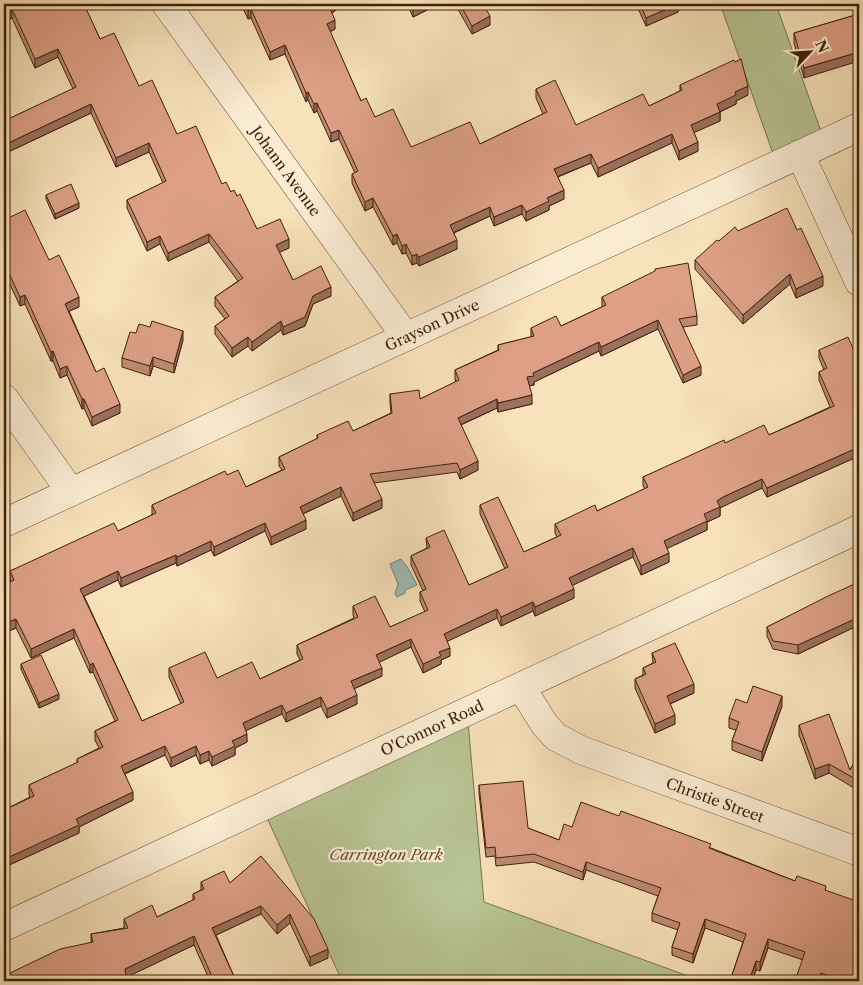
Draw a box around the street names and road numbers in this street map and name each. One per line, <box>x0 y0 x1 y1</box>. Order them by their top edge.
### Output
street label: Johann Avenue <box>246 120 325 220</box>
street label: Grayson Drive <box>382 295 482 355</box>
street label: O'Connor Road <box>377 696 487 760</box>
street label: Christie Street <box>663 773 767 827</box>

